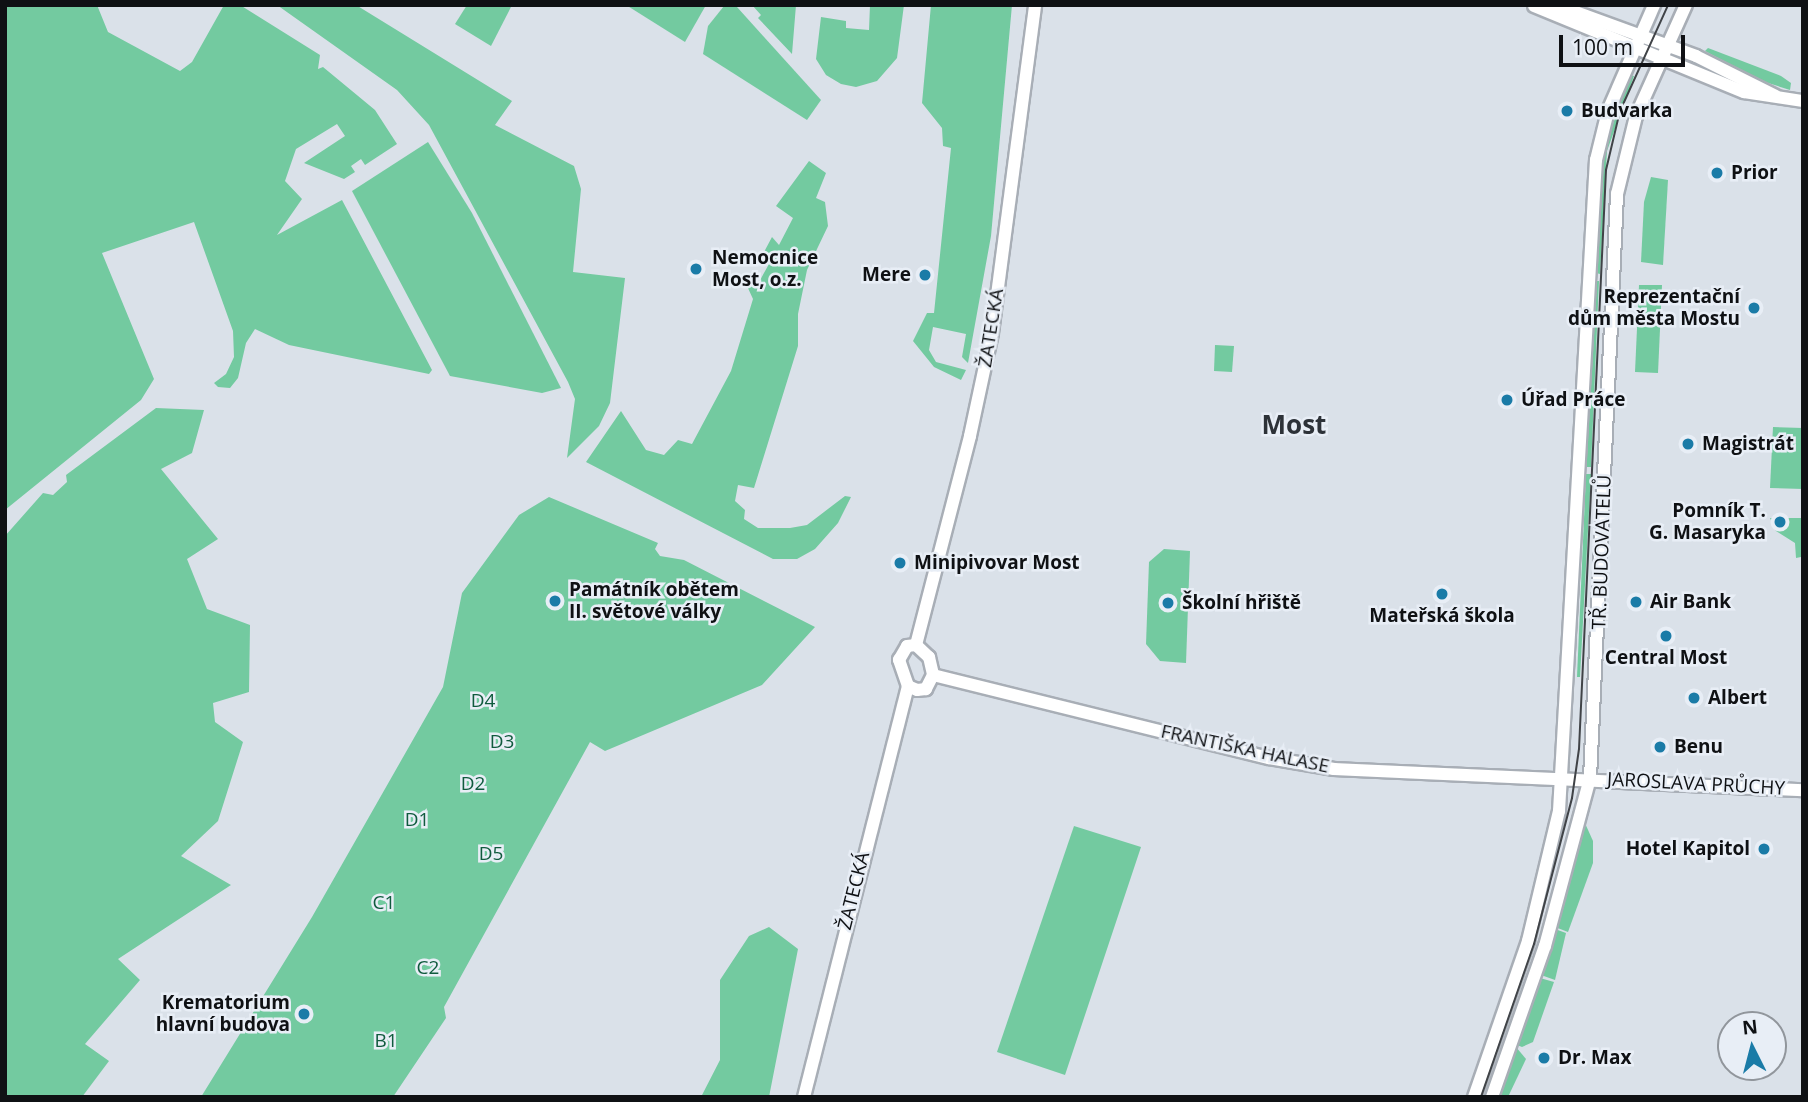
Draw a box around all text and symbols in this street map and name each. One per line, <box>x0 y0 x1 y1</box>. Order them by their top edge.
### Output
scale bar <box>1563 21 1689 65</box>
text: 100 m <box>1572 33 1633 61</box>
place label: Budvarka <box>1581 100 1672 122</box>
marker: Budvarka <box>1559 103 1575 119</box>
place label: Prior <box>1731 162 1778 184</box>
marker: Prior <box>1709 165 1725 181</box>
place label: Nemocnice Most, o.z. <box>712 247 818 291</box>
marker: Nemocnice Most, o.z. <box>686 259 706 279</box>
place label: Mere <box>862 264 911 286</box>
marker: Mere <box>917 267 933 283</box>
place label: Reprezentační dům města Mostu <box>1568 286 1740 330</box>
street label: ŽATECKÁ <box>974 287 1008 369</box>
marker: Reprezentační dům města Mostu <box>1746 300 1762 316</box>
place label: Úřad Práce <box>1521 389 1625 411</box>
marker: Úřad Práce <box>1499 392 1515 408</box>
district label: Most <box>1262 409 1326 441</box>
place label: Magistrát <box>1702 433 1794 455</box>
marker: Magistrát <box>1680 436 1696 452</box>
street label: TŘ. BUDOVATELŮ <box>1588 474 1616 630</box>
place label: Pomník T. G. Masaryka <box>1649 500 1766 544</box>
marker: Pomník T. G. Masaryka <box>1772 514 1788 530</box>
place label: Minipivovar Most <box>914 552 1080 574</box>
marker: Minipivovar Most <box>892 555 908 571</box>
place label: Památník obětem II. světové války <box>569 579 739 623</box>
marker: Mateřská škola <box>1434 586 1450 602</box>
place label: Air Bank <box>1650 591 1731 613</box>
place label: Školní hřiště <box>1182 592 1301 614</box>
marker: Památník obětem II. světové války <box>547 593 563 609</box>
marker: Air Bank <box>1628 594 1644 610</box>
marker: Školní hřiště <box>1160 595 1176 611</box>
place label: Mateřská škola <box>1369 605 1515 627</box>
marker: Central Most <box>1658 628 1674 644</box>
place label: Central Most <box>1605 647 1727 669</box>
place label: Albert <box>1708 687 1767 709</box>
park label: D4 <box>471 690 495 712</box>
marker: Albert <box>1686 690 1702 706</box>
street label: FRANTIŠKA HALASE <box>1159 720 1331 778</box>
park label: D3 <box>490 731 514 753</box>
place label: Benu <box>1674 736 1723 758</box>
marker: Benu <box>1652 739 1668 755</box>
street label: JAROSLAVA PRŮCHY <box>1607 768 1785 800</box>
park label: D2 <box>461 773 485 795</box>
park label: D1 <box>405 809 429 831</box>
place label: Hotel Kapitol <box>1626 838 1750 860</box>
marker: Hotel Kapitol <box>1756 841 1772 857</box>
park label: D5 <box>479 843 503 865</box>
street label: ŽATECKÁ <box>833 850 875 932</box>
park label: C1 <box>373 892 395 914</box>
park label: C2 <box>417 957 439 979</box>
place label: Krematorium hlavní budova <box>156 992 290 1036</box>
marker: Krematorium hlavní budova <box>296 1006 312 1022</box>
north arrow <box>1717 1011 1787 1081</box>
text: N <box>1741 1013 1759 1041</box>
park label: B1 <box>374 1030 398 1052</box>
place label: Dr. Max <box>1558 1047 1631 1069</box>
marker: Dr. Max <box>1536 1050 1552 1066</box>

